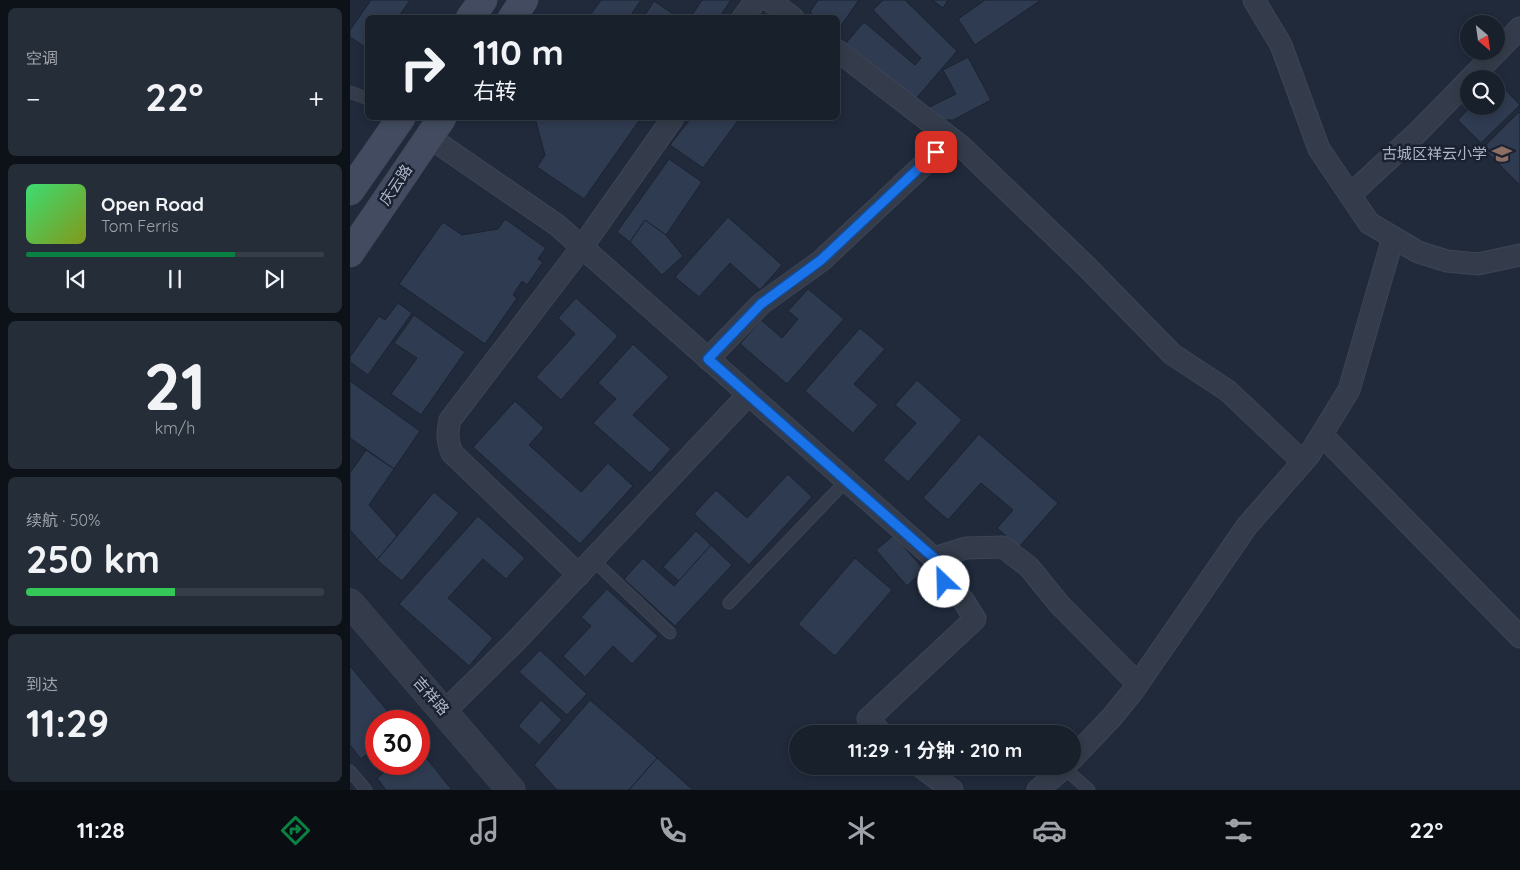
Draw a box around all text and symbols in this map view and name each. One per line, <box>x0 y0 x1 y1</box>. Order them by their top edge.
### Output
north arrow <box>1460 15 1505 60</box>
map controls <box>1460 15 1505 115</box>
text: 110 m <box>473 30 564 74</box>
icon: right <box>390 35 455 100</box>
text: 空调 <box>26 48 58 68</box>
button: search <box>1460 70 1505 115</box>
text: 22° <box>145 73 203 121</box>
text: 右转 <box>473 77 517 105</box>
text: − <box>26 81 41 116</box>
text: + <box>308 81 324 116</box>
pin <box>915 131 957 173</box>
icon: arrive <box>922 138 950 166</box>
school or university icon: 古城区祥云小学 <box>1491 143 1513 165</box>
place label: 古城区祥云小学 <box>1382 144 1487 163</box>
street label: 庆云路 <box>375 161 416 209</box>
text: Open Road <box>101 192 204 216</box>
text: Tom Ferris <box>101 216 178 236</box>
icon: previous <box>62 265 90 293</box>
icon: pause <box>161 265 189 293</box>
icon: next <box>260 265 288 293</box>
text: 21 <box>144 345 206 426</box>
text: km/h <box>155 418 195 438</box>
text: 续航 · 50% <box>26 510 101 530</box>
text: 250 km <box>26 535 160 583</box>
position arrow <box>917 555 969 607</box>
street label: 吉祥路 <box>409 672 453 719</box>
text: 到达 <box>26 674 58 694</box>
text: 11:29 <box>26 699 109 747</box>
speed limit sign: 30 <box>365 710 430 775</box>
text: 11:29 · 1 分钟 · 210 m <box>848 738 1022 762</box>
icon: directions <box>278 813 313 848</box>
icon: music <box>467 813 502 848</box>
icon: phone <box>655 813 690 848</box>
icon: climate <box>844 813 879 848</box>
icon: car <box>1032 813 1067 848</box>
icon: filters <box>1221 813 1256 848</box>
text: 11:28 <box>77 816 124 844</box>
text: 22° <box>1409 816 1443 844</box>

